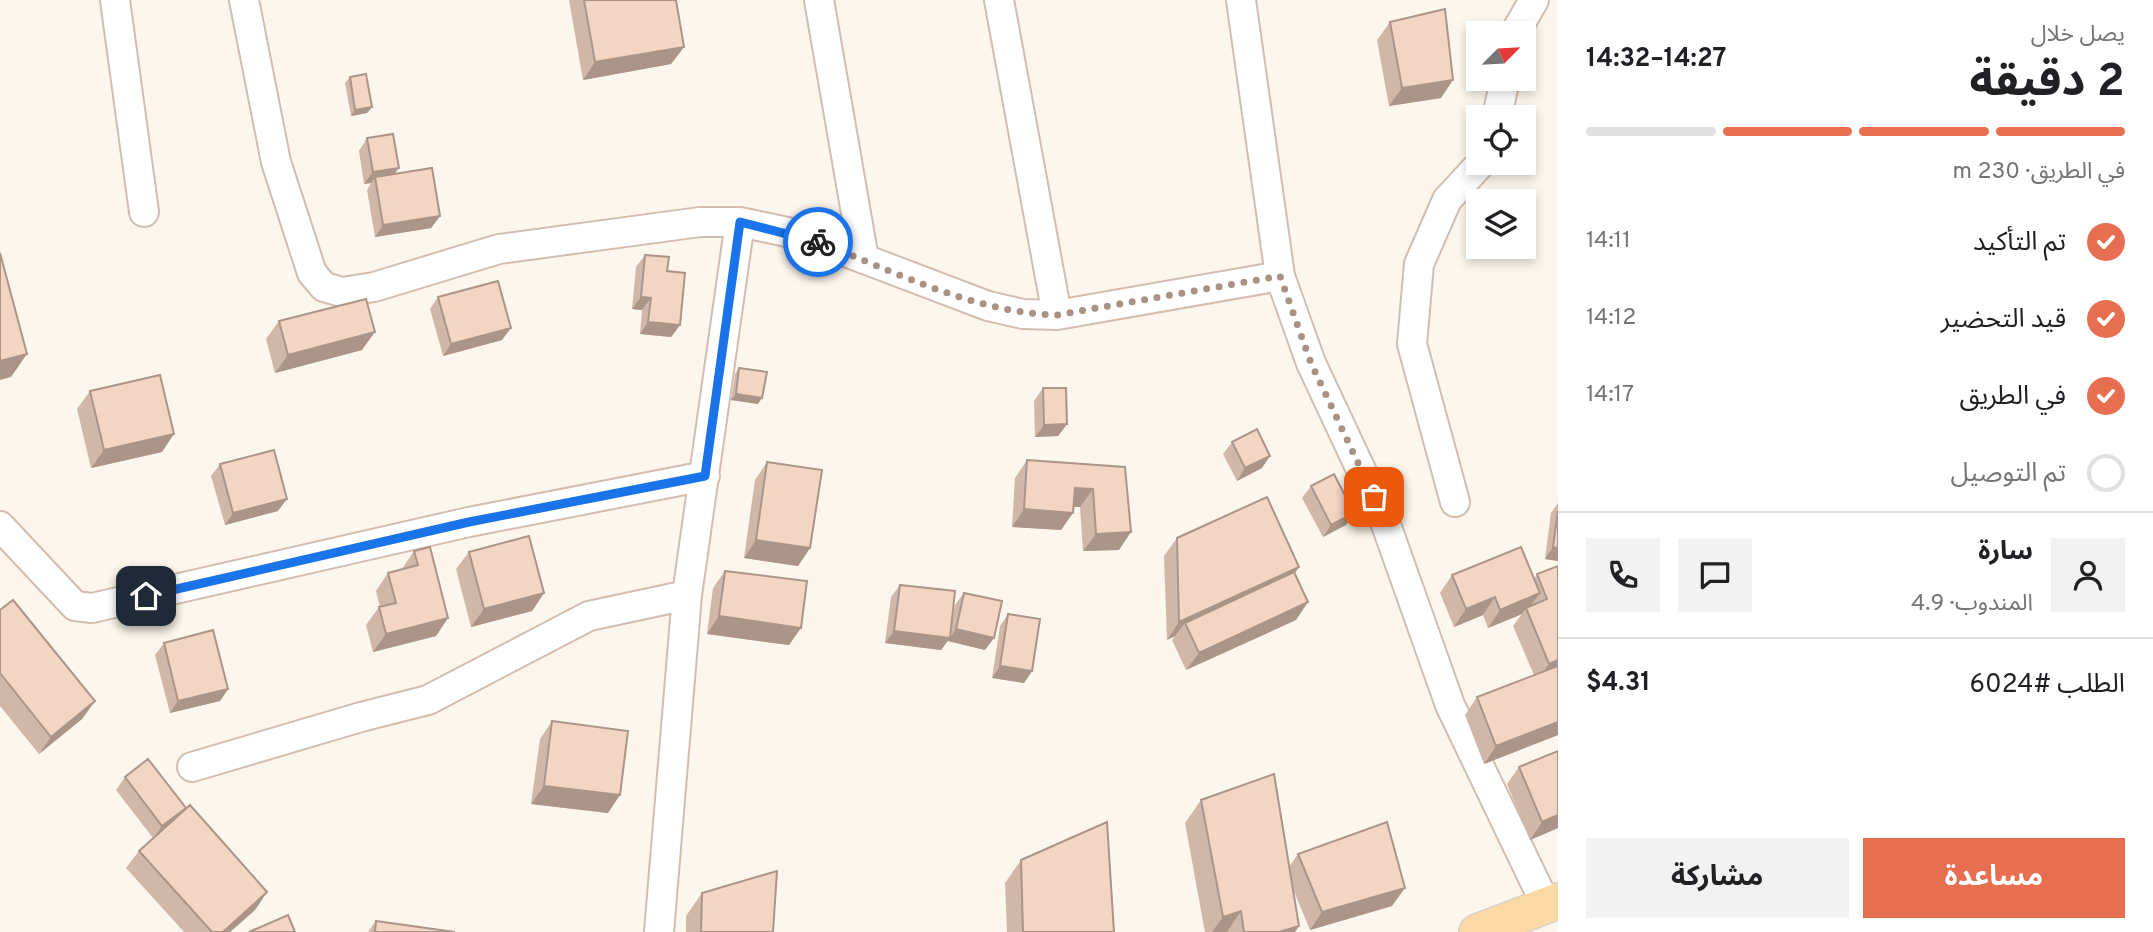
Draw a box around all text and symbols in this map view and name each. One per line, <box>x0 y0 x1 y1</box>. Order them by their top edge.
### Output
north arrow <box>1466 21 1536 91</box>
map controls <box>1466 21 1536 259</box>
text: يصل خلال <box>2031 21 2125 50</box>
text: 14:27–14:32 <box>1586 43 1727 76</box>
text: 2 دقيقة <box>1970 54 2125 113</box>
button: locate <box>1466 105 1536 175</box>
text: في الطريق · 230 m <box>1953 158 2125 187</box>
button: layers <box>1466 189 1536 259</box>
courier <box>783 207 853 277</box>
icon: bike <box>799 223 837 261</box>
icon: check <box>2087 223 2125 261</box>
text: 14:11 <box>1586 227 1631 256</box>
text: تم التأكيد <box>1973 227 2066 260</box>
icon: check <box>2087 300 2125 338</box>
text: 14:12 <box>1586 304 1636 333</box>
text: قيد التحضير <box>1941 304 2066 337</box>
icon: check <box>2087 377 2125 415</box>
text: 14:17 <box>1586 381 1634 410</box>
text: في الطريق <box>1959 381 2066 414</box>
text: تم التوصيل <box>1950 458 2066 491</box>
pin <box>1344 467 1404 527</box>
icon: bag <box>1355 478 1393 516</box>
text: سارة <box>1978 536 2033 569</box>
button: phone <box>1586 538 1660 612</box>
button: chat <box>1678 538 1752 612</box>
button: person <box>2051 538 2125 612</box>
pin <box>116 566 176 626</box>
icon: home <box>127 577 165 615</box>
text: المندوب · 4.9 <box>1911 590 2033 619</box>
text: $4.31 <box>1586 667 1651 700</box>
text: الطلب #6024 <box>1969 669 2125 702</box>
button: مشاركة <box>1586 838 1849 918</box>
button: مساعدة <box>1863 838 2125 918</box>

